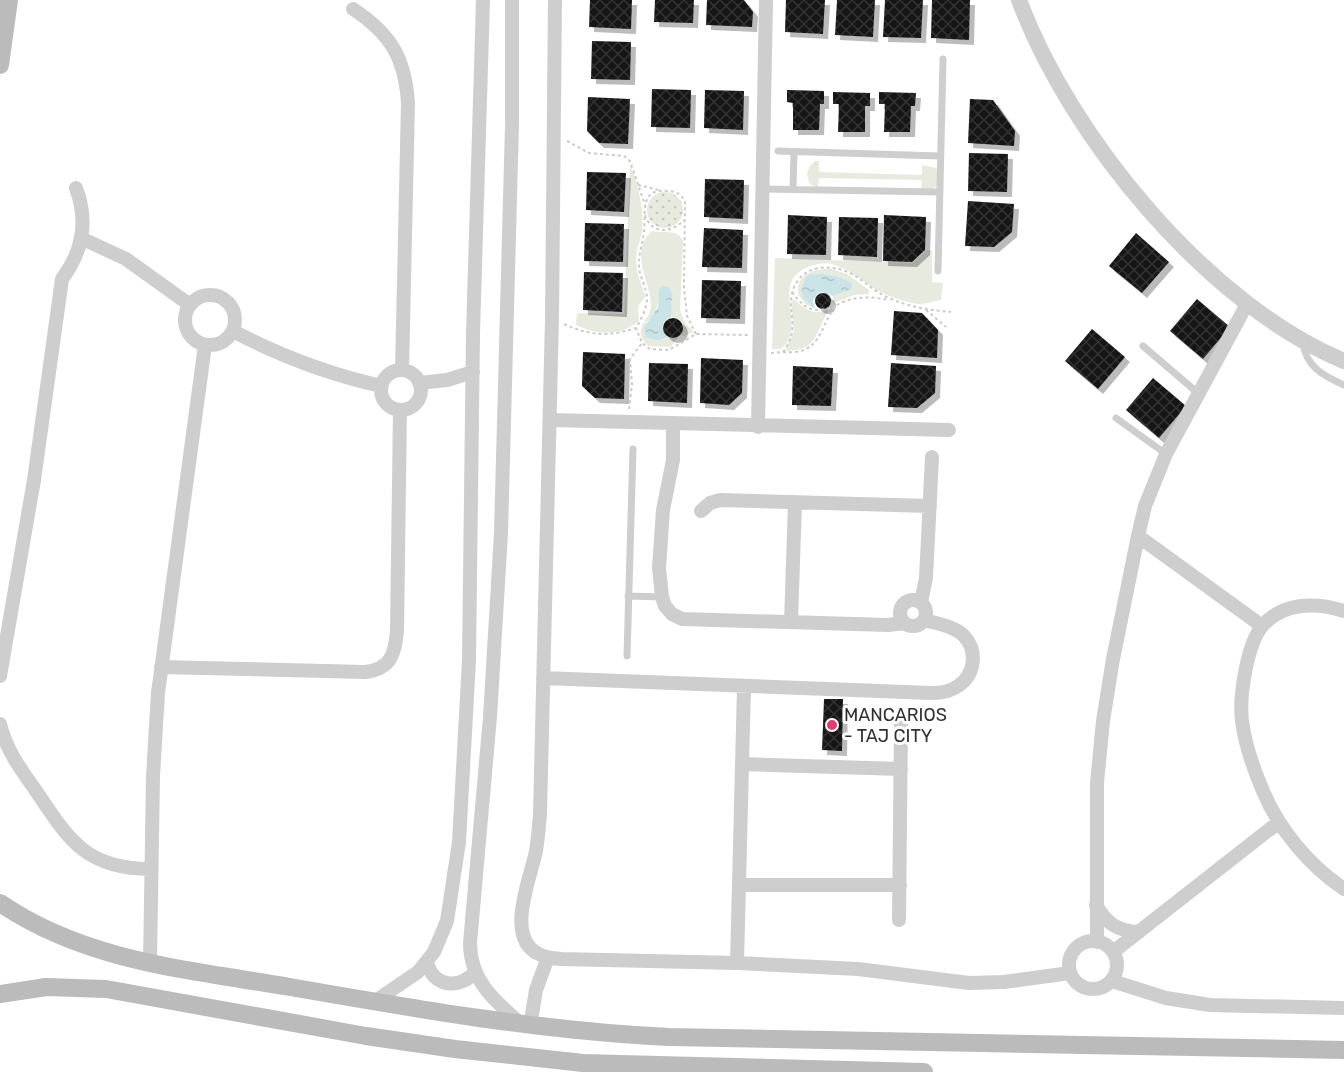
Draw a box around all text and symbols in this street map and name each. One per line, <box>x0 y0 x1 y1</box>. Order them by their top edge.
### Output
place label: MANCARIOS - TAJ CITY <box>844 704 947 747</box>
marker: MANCARIOS - TAJ CITY <box>825 718 839 732</box>

